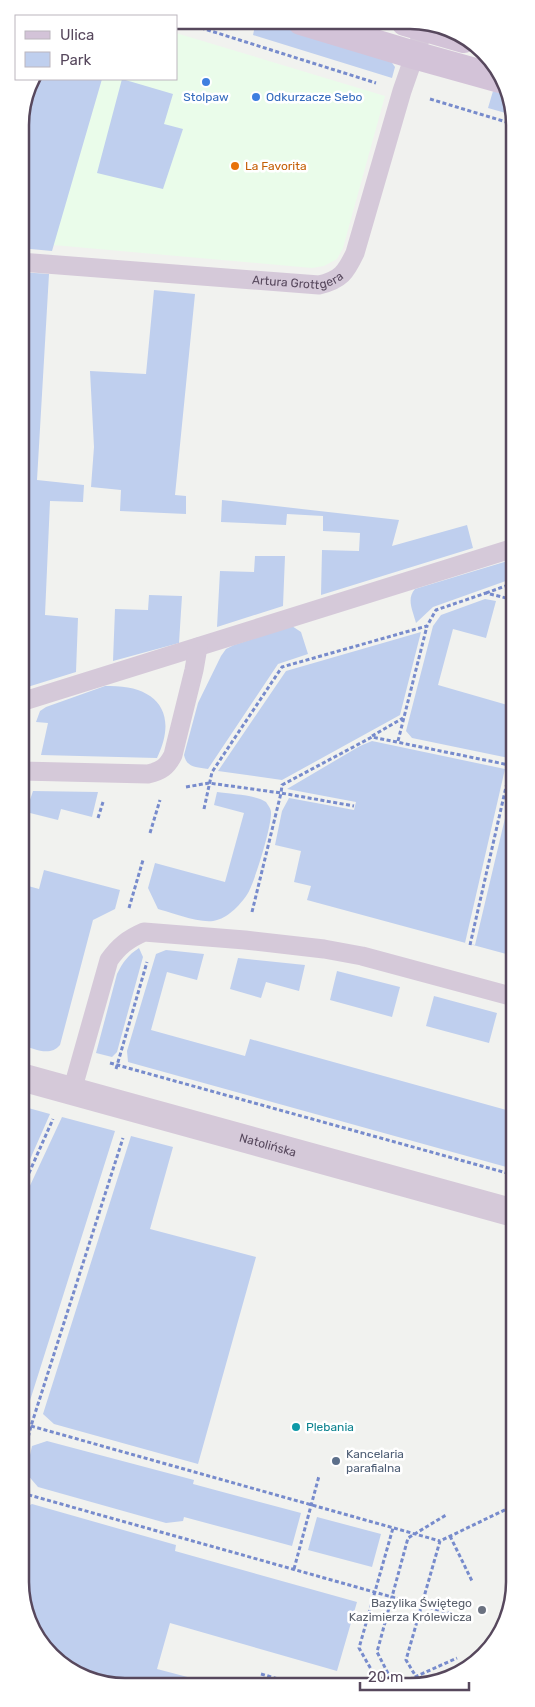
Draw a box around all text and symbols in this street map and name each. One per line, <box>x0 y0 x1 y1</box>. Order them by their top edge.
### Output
legend <box>15 15 178 80</box>
text: Ulica <box>60 26 94 44</box>
text: Park <box>60 51 91 69</box>
marker: Stolpaw <box>200 76 212 88</box>
place label: Stolpaw <box>183 90 229 104</box>
place label: Odkurzacze Sebo <box>266 90 363 104</box>
marker: Odkurzacze Sebo <box>250 91 262 103</box>
place label: La Favorita <box>245 159 307 173</box>
marker: La Favorita <box>229 160 241 172</box>
street label: Artura Grottgera <box>252 269 346 292</box>
street label: Natolińska <box>238 1131 298 1160</box>
place label: Plebania <box>306 1420 354 1434</box>
marker: Plebania <box>290 1421 302 1433</box>
place label: Kancelaria parafialna <box>346 1447 404 1475</box>
marker: Kancelaria parafialna <box>330 1455 342 1467</box>
place label: Bazylika Świętego Kazimierza Królewicza <box>349 1596 472 1624</box>
marker: Bazylika Świętego Kazimierza Królewicza <box>476 1604 488 1616</box>
scale bar <box>360 1660 469 1692</box>
text: 20 m <box>368 1668 403 1686</box>

